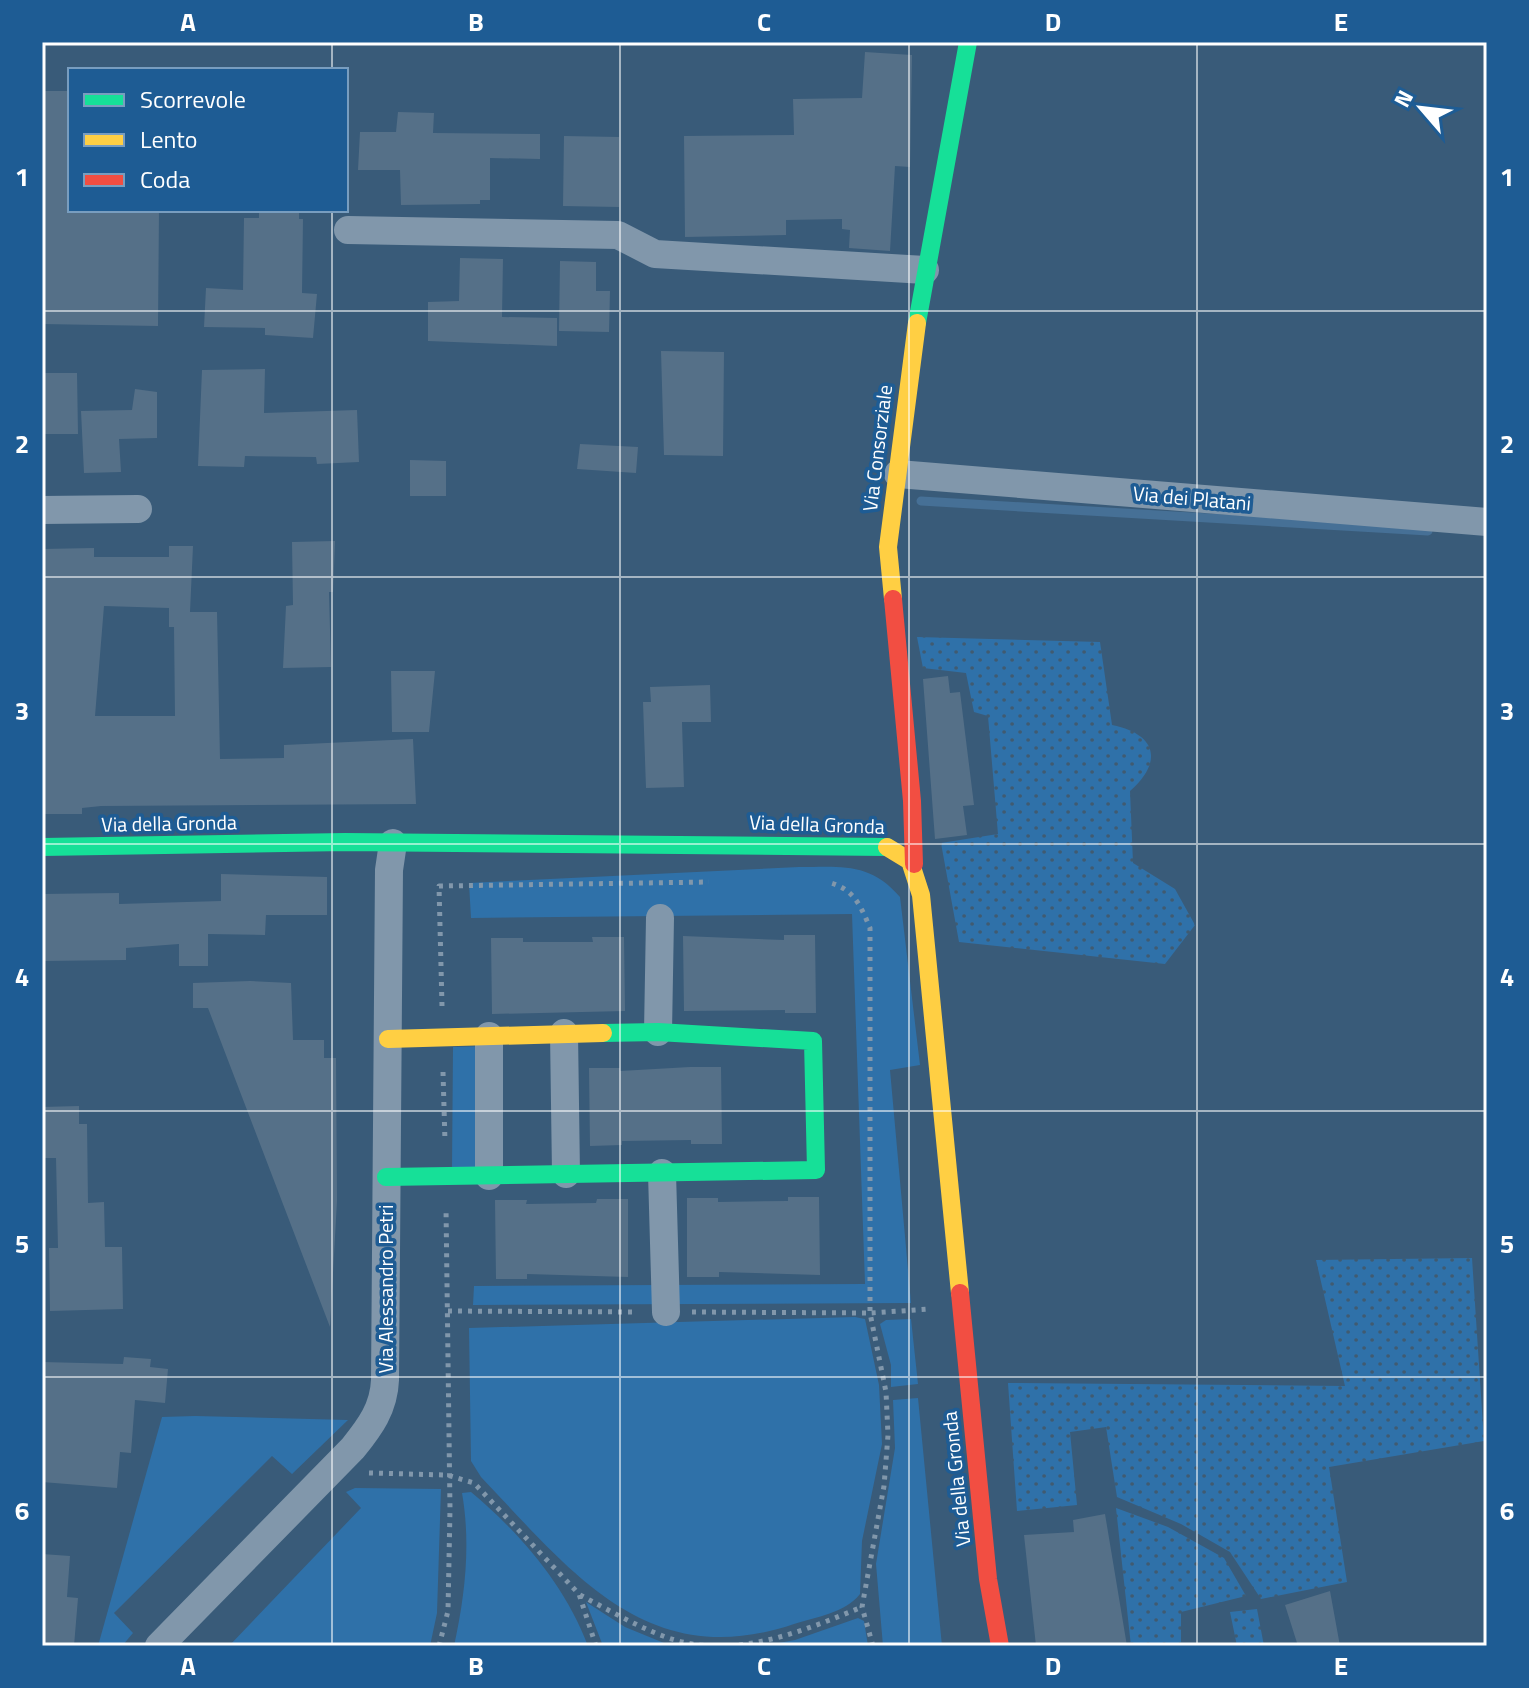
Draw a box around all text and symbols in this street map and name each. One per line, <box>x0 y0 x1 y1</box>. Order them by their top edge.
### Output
text: A <box>180 2 196 41</box>
text: B <box>468 2 484 41</box>
text: C <box>757 2 771 41</box>
text: D <box>1045 2 1061 41</box>
text: E <box>1334 2 1348 41</box>
legend <box>68 68 348 212</box>
north arrow <box>1381 68 1461 148</box>
text: Scorrevole <box>140 81 246 117</box>
text: N <box>1385 84 1422 113</box>
text: Lento <box>140 121 197 157</box>
text: 1 <box>15 157 29 196</box>
text: 1 <box>1500 157 1514 196</box>
text: Coda <box>140 161 190 197</box>
street label: Via Consorziale <box>854 383 900 513</box>
text: 2 <box>15 424 29 463</box>
text: 2 <box>1500 424 1514 463</box>
street label: Via dei Platani <box>1132 477 1252 519</box>
text: 3 <box>15 691 29 730</box>
text: 3 <box>1500 691 1514 730</box>
street label: Via della Gronda <box>101 806 237 840</box>
street label: Via della Gronda <box>749 806 885 842</box>
text: 4 <box>15 957 29 996</box>
text: 4 <box>1500 957 1514 996</box>
street label: Via Alessandro Petri <box>370 1205 401 1373</box>
text: 5 <box>15 1224 29 1263</box>
text: 5 <box>1500 1224 1514 1263</box>
street label: Via della Gronda <box>933 1410 979 1548</box>
text: 6 <box>15 1491 29 1530</box>
text: 6 <box>1500 1491 1514 1530</box>
text: A <box>180 1646 196 1685</box>
text: B <box>468 1646 484 1685</box>
text: C <box>757 1646 771 1685</box>
text: D <box>1045 1646 1061 1685</box>
text: E <box>1334 1646 1348 1685</box>

